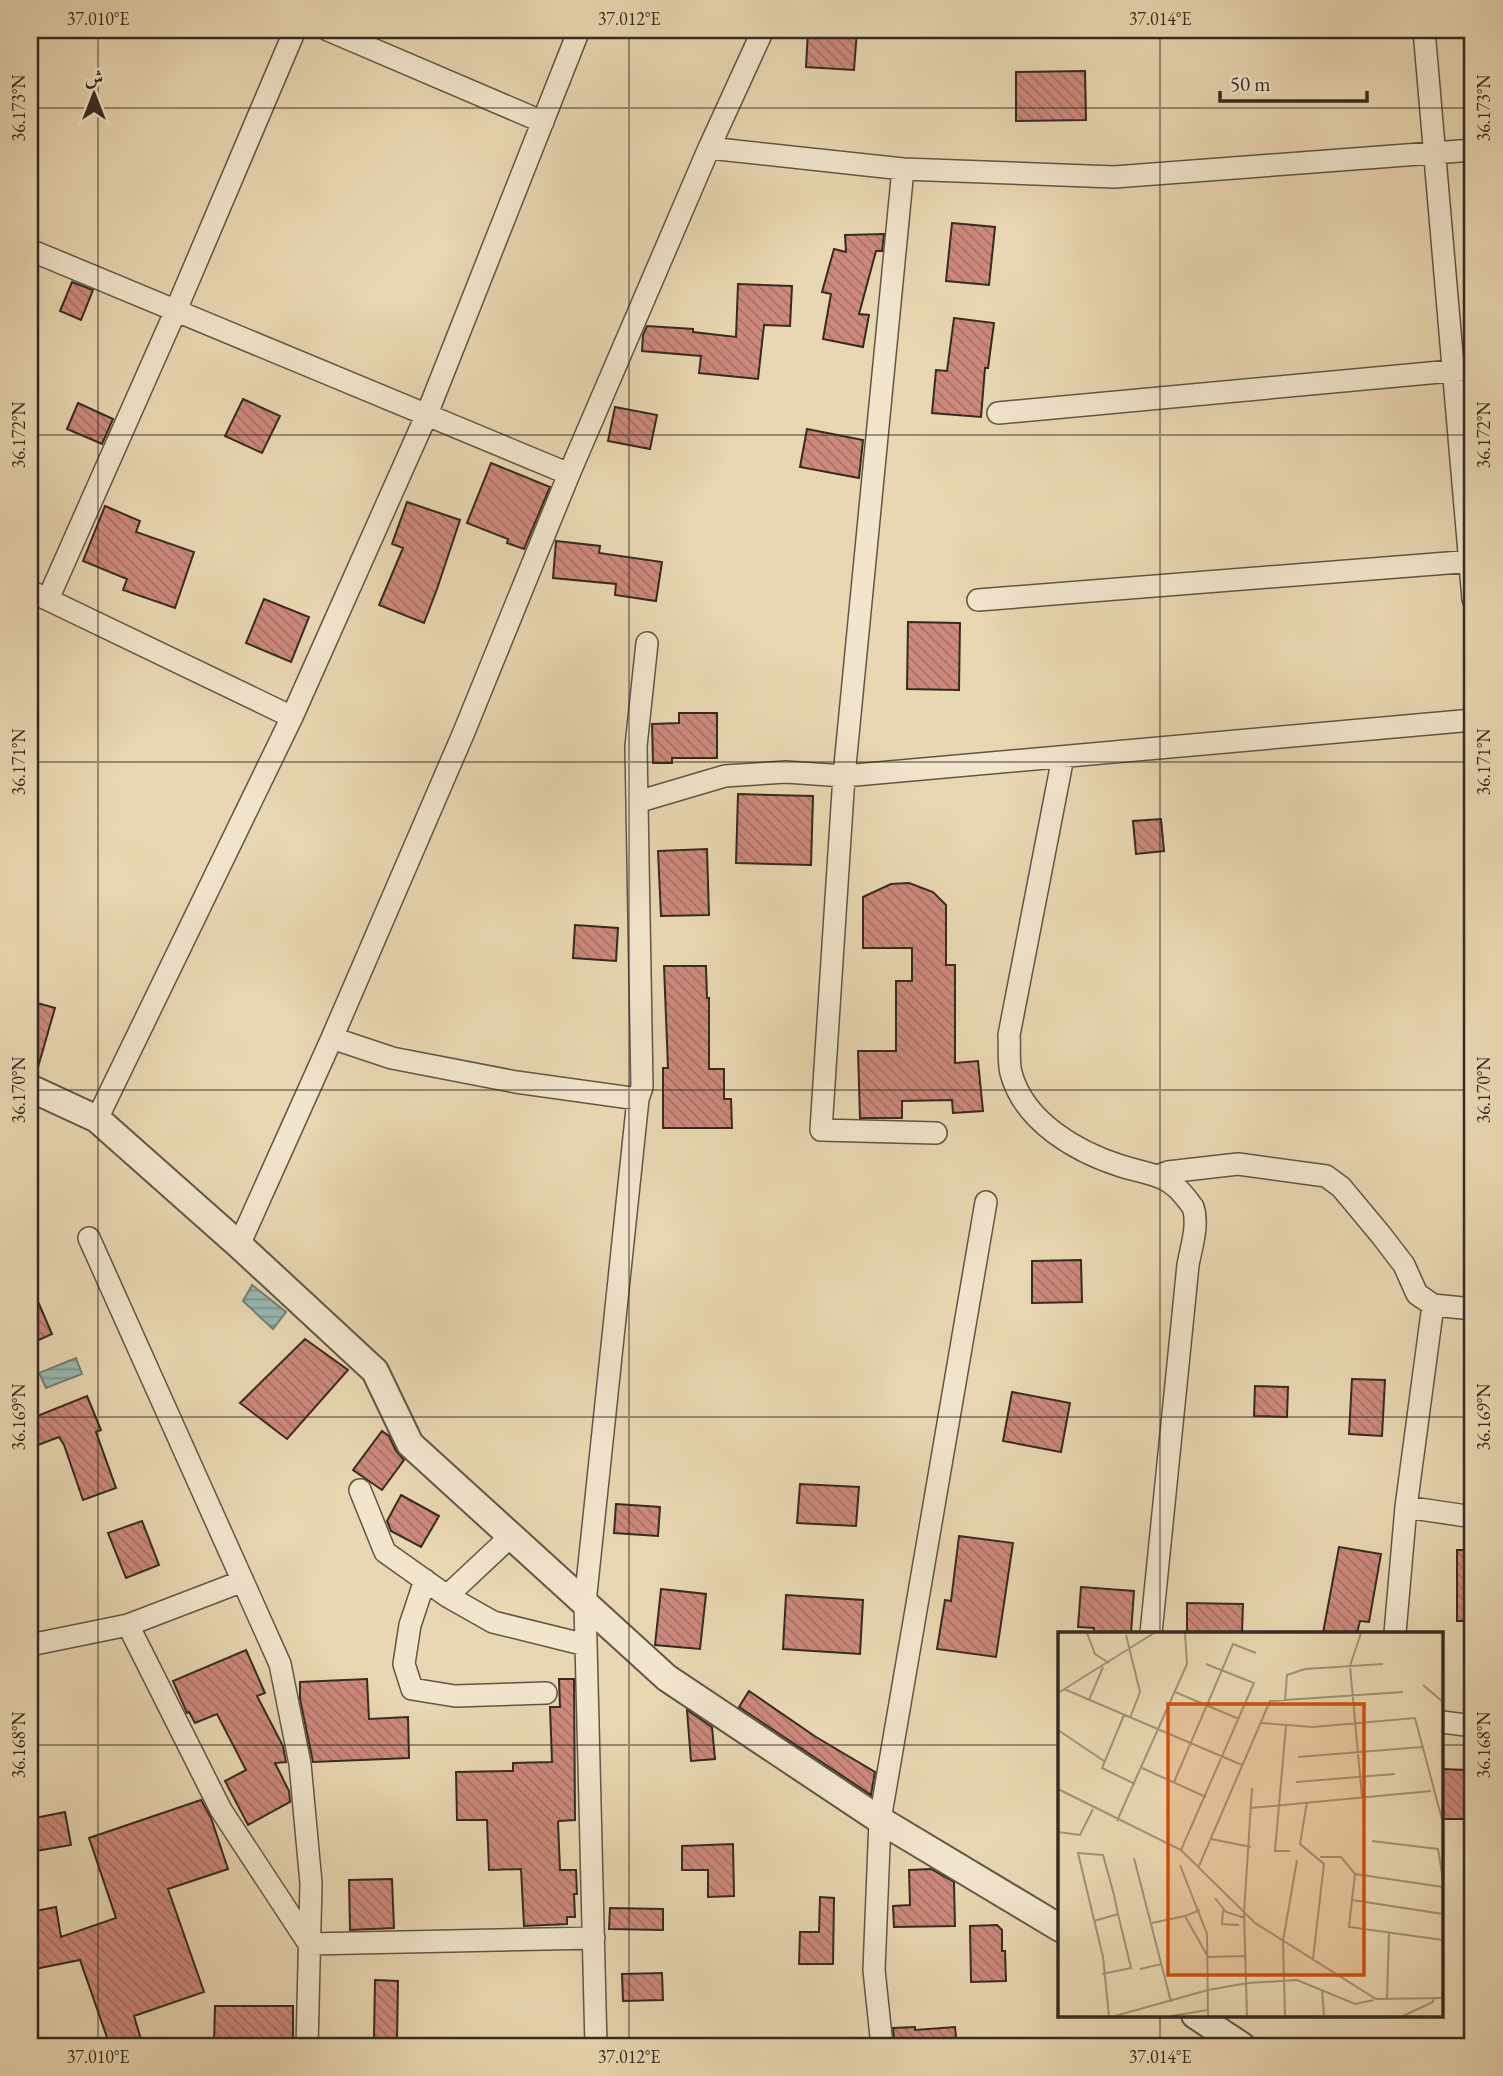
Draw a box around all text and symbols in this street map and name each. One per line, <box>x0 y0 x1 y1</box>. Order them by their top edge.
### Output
text: 37.010°E <box>67 7 129 30</box>
text: 37.012°E <box>598 7 660 30</box>
text: 37.014°E <box>1129 7 1191 30</box>
north arrow <box>60 60 130 130</box>
scale bar <box>1220 60 1366 104</box>
text: ش <box>85 65 103 90</box>
text: 50 m <box>1230 70 1271 97</box>
text: 36.173°N <box>7 74 30 141</box>
text: 36.173°N <box>1472 74 1495 141</box>
text: 36.172°N <box>7 401 30 468</box>
text: 36.172°N <box>1472 401 1495 468</box>
text: 36.171°N <box>7 728 30 795</box>
text: 36.171°N <box>1472 728 1495 795</box>
text: 36.170°N <box>7 1056 30 1123</box>
text: 36.170°N <box>1472 1056 1495 1123</box>
text: 36.169°N <box>7 1383 30 1450</box>
text: 36.169°N <box>1472 1383 1495 1450</box>
inset map <box>1058 1632 1444 2016</box>
text: 36.168°N <box>7 1711 30 1778</box>
text: 36.168°N <box>1472 1711 1495 1778</box>
text: 37.010°E <box>67 2045 129 2068</box>
text: 37.012°E <box>598 2045 660 2068</box>
text: 37.014°E <box>1129 2045 1191 2068</box>

